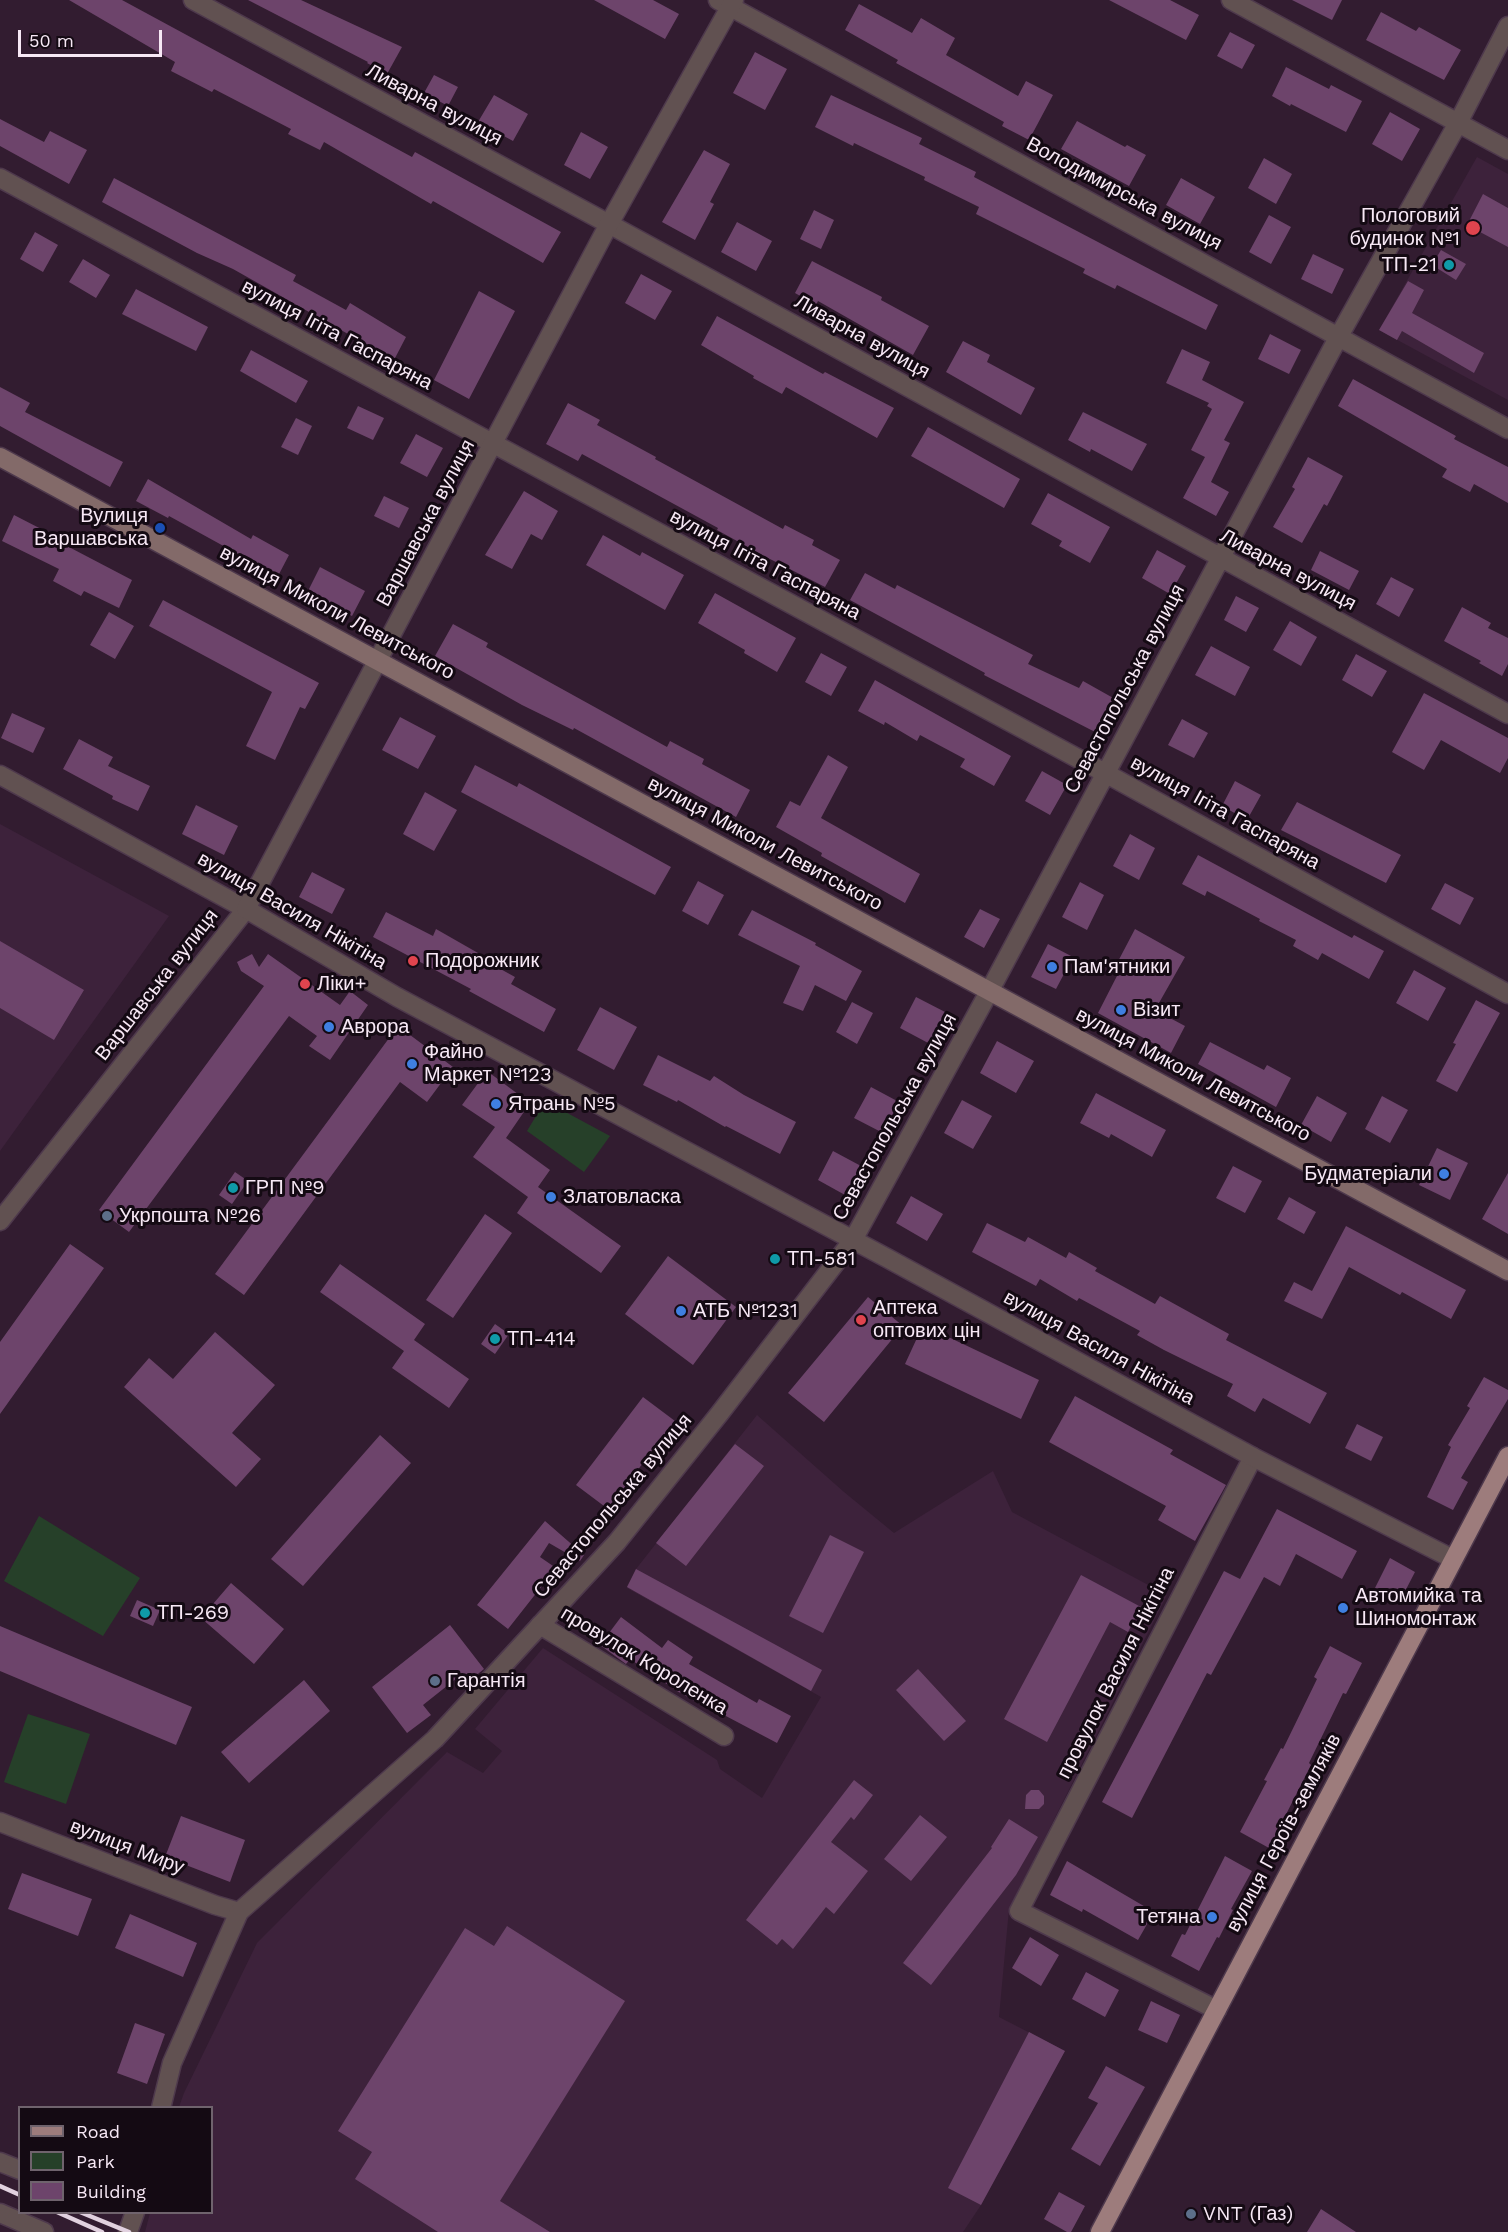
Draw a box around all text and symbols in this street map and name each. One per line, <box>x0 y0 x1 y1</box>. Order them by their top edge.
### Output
scale bar <box>21 18 165 56</box>
text: 50 m <box>29 30 74 51</box>
street label: Ливарна вулиця <box>362 59 506 151</box>
street label: Володимирська вулиця <box>1022 132 1226 256</box>
place label: Пологовий будинок №1 <box>1349 204 1460 251</box>
marker: Пологовий будинок №1 <box>1464 219 1482 237</box>
place label: ТП-21 <box>1382 253 1437 277</box>
marker: ТП-21 <box>1442 258 1456 272</box>
street label: вулиця Ігіта Гаспаряна <box>238 275 436 395</box>
street label: Ливарна вулиця <box>790 290 934 384</box>
street label: Варшавська вулиця <box>372 435 480 611</box>
place label: Вулиця Варшавська <box>34 504 148 551</box>
street label: вулиця Ігіта Гаспаряна <box>666 505 864 625</box>
marker: Вулиця Варшавська <box>153 521 167 535</box>
street label: Ливарна вулиця <box>1216 524 1360 616</box>
street label: вулиця Миколи Левитського <box>216 541 458 685</box>
street label: Севастопольська вулиця <box>1060 580 1190 798</box>
street label: вулиця Ігіта Гаспаряна <box>1126 751 1324 875</box>
street label: вулиця Миколи Левитського <box>644 772 886 916</box>
street label: вулиця Василя Нікітіна <box>193 847 391 975</box>
street label: Варшавська вулиця <box>90 904 224 1066</box>
place label: Подорожник <box>425 949 539 973</box>
marker: Подорожник <box>406 954 420 968</box>
place label: Пам'ятники <box>1064 955 1170 979</box>
marker: Пам'ятники <box>1045 960 1059 974</box>
place label: Ліки+ <box>317 972 367 996</box>
marker: Ліки+ <box>298 977 312 991</box>
place label: Візит <box>1133 998 1180 1022</box>
street label: вулиця Миколи Левитського <box>1072 1003 1314 1147</box>
marker: Візит <box>1114 1003 1128 1017</box>
street label: Севастопольська вулиця <box>828 1009 962 1225</box>
place label: Аврора <box>341 1015 409 1039</box>
marker: Аврора <box>322 1020 336 1034</box>
place label: Файно Маркет №123 <box>424 1040 552 1087</box>
marker: Файно Маркет №123 <box>405 1057 419 1071</box>
place label: Ятрань №5 <box>508 1092 616 1116</box>
marker: Ятрань №5 <box>489 1097 503 1111</box>
place label: Будматеріали <box>1304 1162 1432 1186</box>
marker: Будматеріали <box>1437 1167 1451 1181</box>
place label: ГРП №9 <box>245 1176 325 1200</box>
marker: ГРП №9 <box>226 1181 240 1195</box>
place label: Златовласка <box>563 1185 681 1209</box>
marker: Златовласка <box>544 1190 558 1204</box>
place label: Укрпошта №26 <box>119 1204 261 1228</box>
marker: Укрпошта №26 <box>100 1209 114 1223</box>
place label: ТП-581 <box>787 1247 856 1271</box>
marker: ТП-581 <box>768 1252 782 1266</box>
street label: вулиця Василя Нікітіна <box>999 1286 1199 1410</box>
place label: Аптека оптових цін <box>873 1296 981 1343</box>
place label: АТБ №1231 <box>693 1299 798 1323</box>
marker: АТБ №1231 <box>674 1304 688 1318</box>
marker: Аптека оптових цін <box>854 1313 868 1327</box>
place label: ТП-414 <box>507 1327 576 1351</box>
marker: ТП-414 <box>488 1332 502 1346</box>
street label: Севастопольська вулиця <box>529 1409 697 1603</box>
street label: провулок Василя Нікітіна <box>1052 1563 1180 1783</box>
place label: Автомийка та Шиномонтаж <box>1355 1584 1482 1631</box>
place label: ТП-269 <box>157 1601 229 1625</box>
marker: Автомийка та Шиномонтаж <box>1336 1601 1350 1615</box>
street label: провулок Короленка <box>556 1602 732 1720</box>
marker: ТП-269 <box>138 1606 152 1620</box>
place label: Гарантія <box>447 1669 526 1693</box>
marker: Гарантія <box>428 1674 442 1688</box>
street label: вулиця Героїв-земляків <box>1222 1730 1346 1936</box>
street label: вулиця Миру <box>66 1814 188 1880</box>
place label: Тетяна <box>1136 1905 1200 1929</box>
marker: Тетяна <box>1205 1910 1219 1924</box>
legend <box>18 2106 213 2214</box>
text: Road <box>76 2121 120 2142</box>
text: Park <box>76 2151 115 2172</box>
text: Building <box>76 2181 146 2202</box>
place label: VNT (Газ) <box>1203 2202 1293 2226</box>
marker: VNT (Газ) <box>1184 2207 1198 2221</box>

